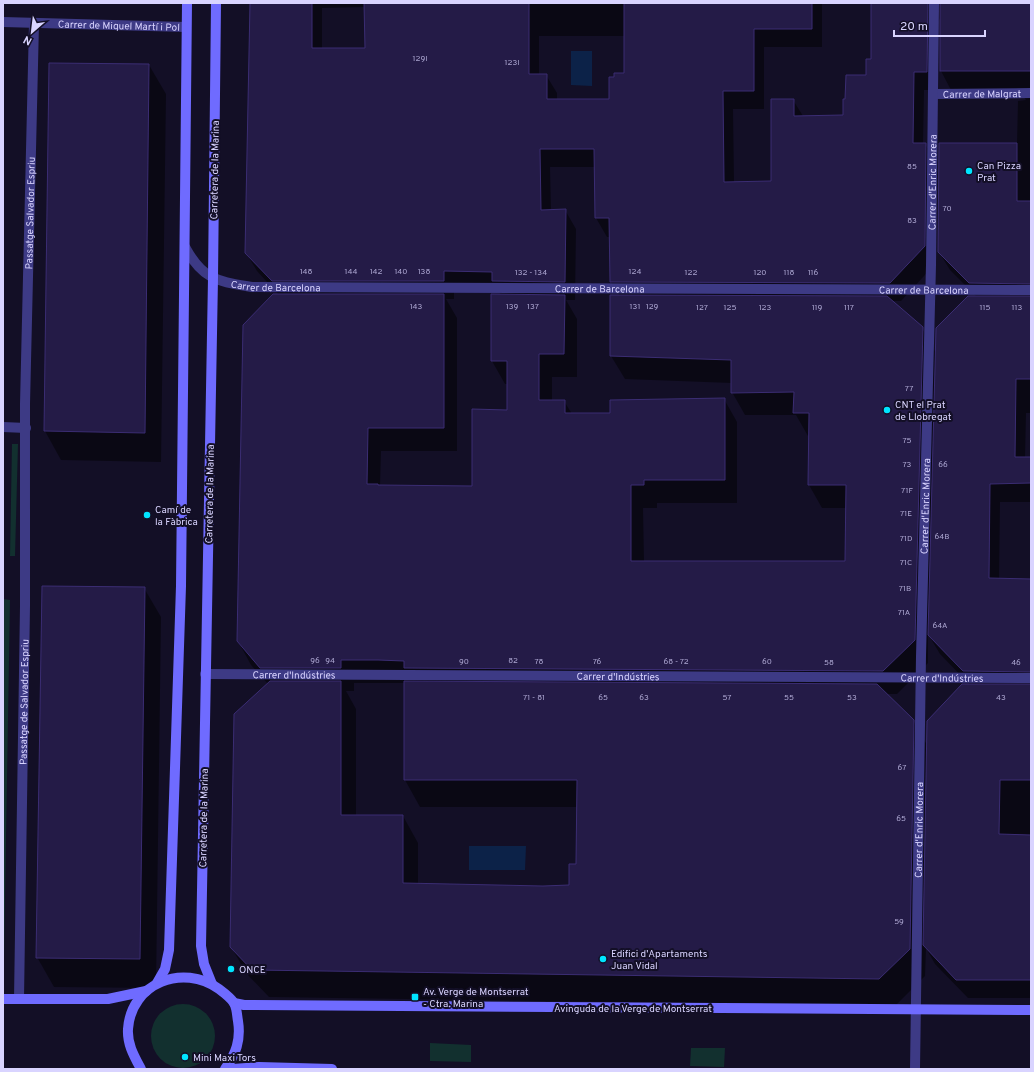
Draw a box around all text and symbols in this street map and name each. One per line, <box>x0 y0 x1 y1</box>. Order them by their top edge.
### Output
north arrow <box>12 12 52 52</box>
scale bar <box>894 12 985 38</box>
street label: Carrer de Miquel Martí i Pol <box>58 19 180 35</box>
text: 20 m <box>900 19 928 35</box>
text: N <box>21 32 35 48</box>
house number: 129I <box>413 54 427 64</box>
house number: 123I <box>505 58 519 68</box>
street label: Carrer de Malgrat <box>943 88 1022 102</box>
street label: Carretera de la Marina <box>208 120 223 220</box>
street label: Carrer d'Enric Morera <box>926 134 940 230</box>
street label: Passatge Salvador Espriu <box>23 157 39 270</box>
place label: Can Pizza Prat <box>977 160 1021 185</box>
house number: 85 <box>907 162 917 172</box>
marker: Can Pizza Prat <box>964 166 974 176</box>
house number: 70 <box>942 204 952 214</box>
house number: 83 <box>907 216 917 226</box>
house number: 148 <box>300 267 312 277</box>
house number: 144 <box>345 267 357 277</box>
house number: 142 <box>370 267 382 277</box>
house number: 140 <box>395 267 407 277</box>
house number: 138 <box>418 267 430 277</box>
house number: 124 <box>629 267 641 277</box>
house number: 132 - 134 <box>515 268 547 278</box>
house number: 122 <box>685 268 697 278</box>
house number: 120 <box>753 268 767 278</box>
house number: 118 <box>784 268 795 278</box>
house number: 116 <box>808 268 819 278</box>
street label: Carrer de Barcelona <box>229 278 321 295</box>
street label: Carrer de Barcelona <box>555 283 645 297</box>
street label: Carrer de Barcelona <box>879 284 969 298</box>
house number: 143 <box>410 302 422 312</box>
house number: 139 <box>506 302 518 312</box>
house number: 137 <box>527 302 539 312</box>
house number: 131 <box>630 302 640 312</box>
house number: 129 <box>646 302 659 312</box>
house number: 127 <box>696 303 708 313</box>
house number: 125 <box>724 303 736 313</box>
house number: 123 <box>759 303 772 313</box>
house number: 119 <box>812 303 823 313</box>
house number: 117 <box>844 303 854 313</box>
house number: 115 <box>980 303 990 313</box>
house number: 113 <box>1012 303 1023 313</box>
house number: 77 <box>905 384 913 394</box>
place label: CNT el Prat de Llobregat <box>895 399 952 424</box>
marker: CNT el Prat de Llobregat <box>882 405 892 415</box>
house number: 75 <box>902 436 912 446</box>
street label: Carretera de la Marina <box>203 444 218 544</box>
street label: Carrer d'Enric Morera <box>919 458 934 554</box>
house number: 73 <box>903 460 912 470</box>
house number: 66 <box>938 460 948 470</box>
house number: 71F <box>901 486 913 496</box>
place label: Camí de la Fàbrica <box>155 504 198 529</box>
house number: 71E <box>900 509 912 519</box>
marker: Camí de la Fàbrica <box>142 510 152 520</box>
house number: 64B <box>935 532 950 542</box>
house number: 71D <box>900 534 912 544</box>
house number: 71C <box>900 558 912 568</box>
house number: 71B <box>899 584 911 594</box>
house number: 71A <box>898 608 911 618</box>
house number: 64A <box>932 621 948 631</box>
street label: Passatge de Salvador Espriu <box>18 639 32 765</box>
house number: 96 <box>310 656 320 666</box>
house number: 94 <box>325 656 335 666</box>
house number: 82 <box>508 656 518 666</box>
house number: 90 <box>459 657 469 667</box>
house number: 78 <box>535 657 544 667</box>
house number: 76 <box>593 657 601 667</box>
house number: 68 - 72 <box>663 657 689 667</box>
house number: 60 <box>762 657 772 667</box>
house number: 58 <box>824 658 834 668</box>
house number: 46 <box>1011 658 1021 668</box>
street label: Carrer d'Indústries <box>252 669 336 683</box>
street label: Carrer d'Indústries <box>576 671 660 684</box>
street label: Carrer d'Indústries <box>900 672 984 686</box>
house number: 71 - 81 <box>523 693 545 703</box>
house number: 65 <box>598 693 608 703</box>
house number: 63 <box>639 693 649 703</box>
house number: 57 <box>722 693 732 703</box>
house number: 55 <box>784 693 794 703</box>
house number: 53 <box>847 693 857 703</box>
house number: 43 <box>996 693 1006 703</box>
house number: 67 <box>898 763 906 773</box>
street label: Carretera de la Marina <box>197 768 212 868</box>
street label: Carrer d'Enric Morera <box>913 782 927 878</box>
house number: 65 <box>896 814 906 824</box>
house number: 59 <box>894 917 904 927</box>
place label: Edifici d'Apartaments Juan Vidal <box>611 948 708 973</box>
marker: Edifici d'Apartaments Juan Vidal <box>598 954 608 964</box>
marker: ONCE <box>226 964 236 974</box>
place label: ONCE <box>239 964 266 977</box>
place label: Av. Verge de Montserrat - Ctra. Marina <box>423 986 529 1011</box>
marker: Av. Verge de Montserrat - Ctra. Marina <box>410 992 420 1002</box>
street label: Avinguda de la Verge de Montserrat <box>554 1003 712 1016</box>
marker: Mini Maxi Tors <box>180 1052 190 1062</box>
place label: Mini Maxi Tors <box>193 1052 256 1065</box>

